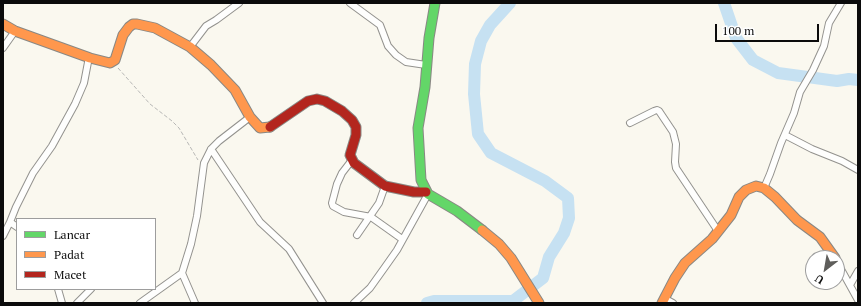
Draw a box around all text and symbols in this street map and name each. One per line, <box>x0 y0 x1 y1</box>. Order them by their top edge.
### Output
scale bar <box>717 16 821 42</box>
text: 100 m <box>722 23 754 38</box>
legend <box>16 218 156 290</box>
text: Lancar <box>54 227 90 242</box>
text: Padat <box>54 247 84 262</box>
north arrow <box>805 250 845 290</box>
text: Macet <box>54 267 86 282</box>
text: U <box>812 271 826 287</box>

